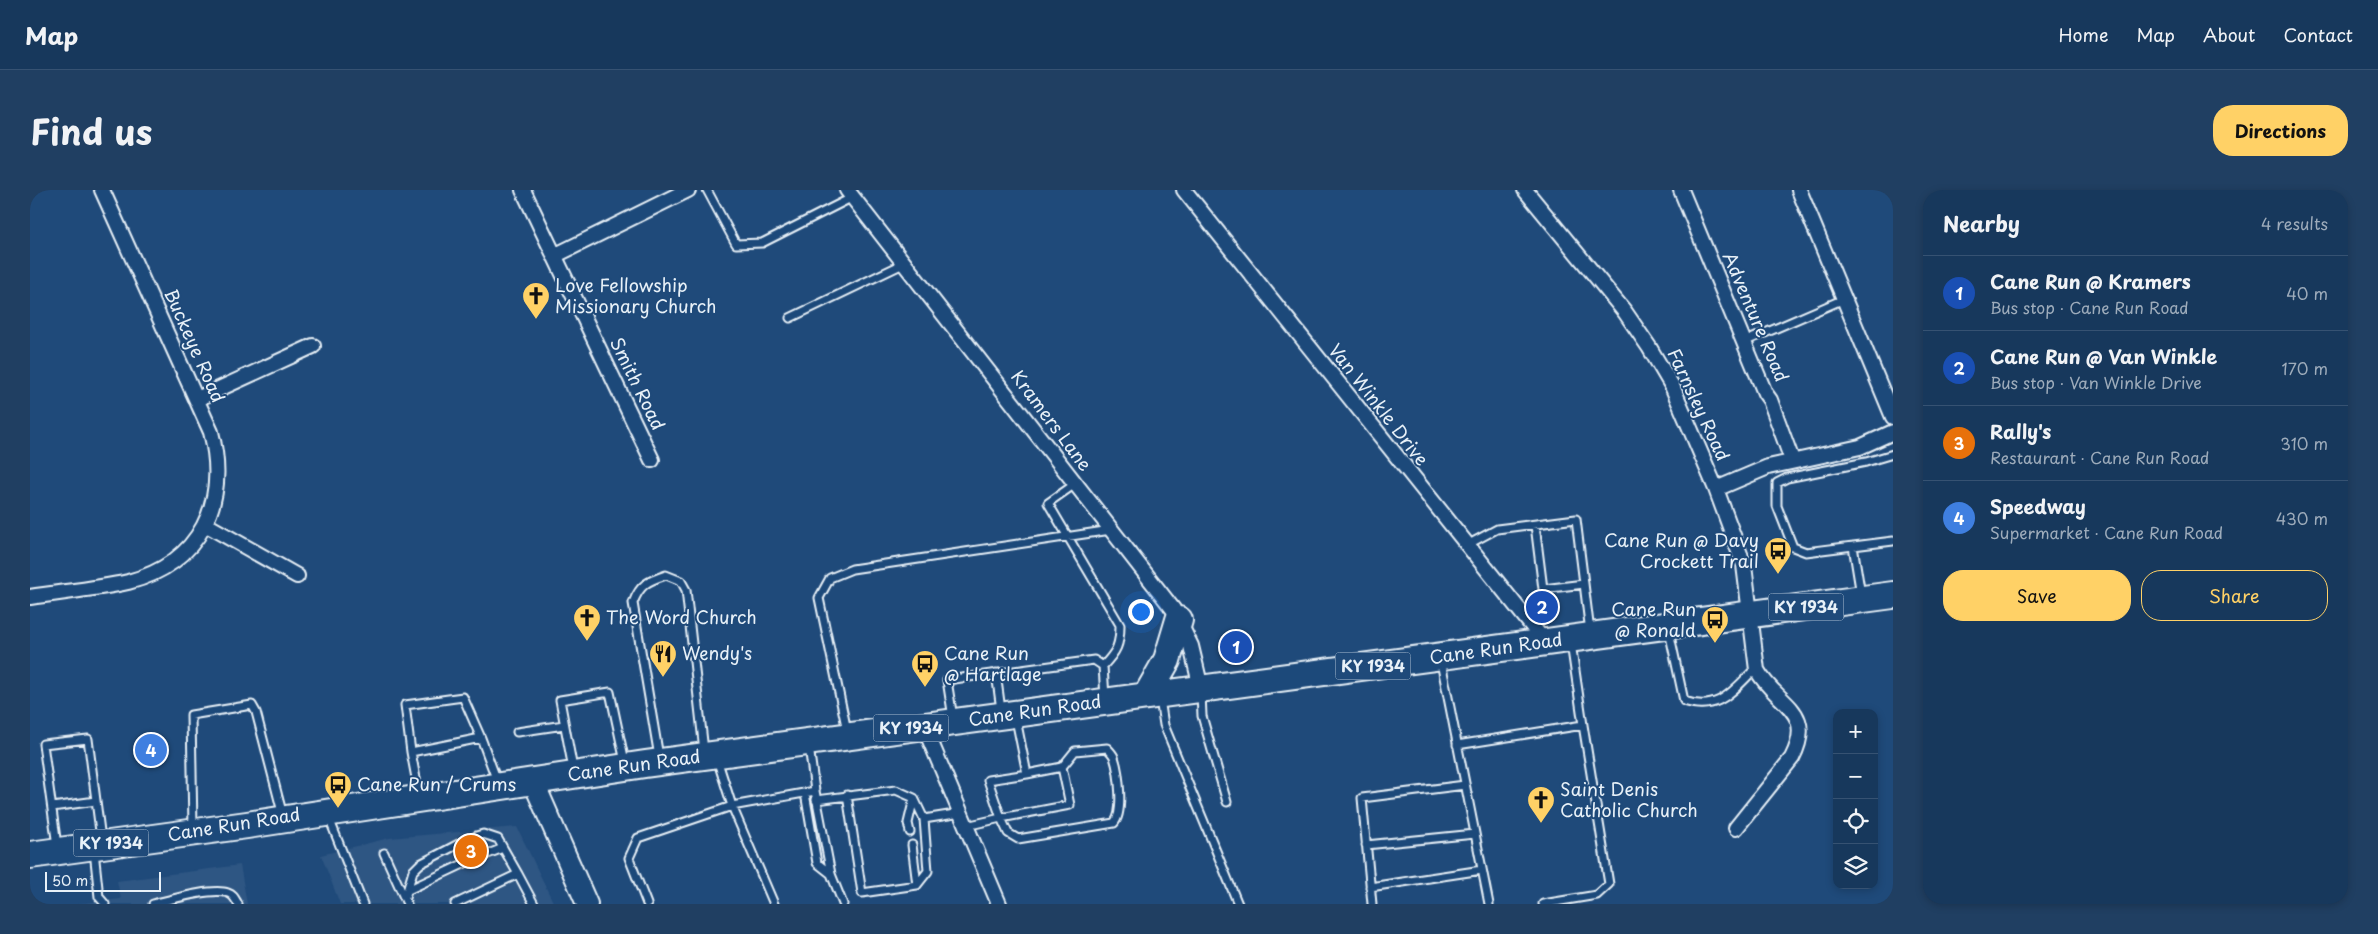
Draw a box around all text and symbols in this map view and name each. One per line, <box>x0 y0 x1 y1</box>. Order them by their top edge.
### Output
text: Map <box>25 17 78 53</box>
text: Home <box>2058 21 2108 48</box>
text: Map <box>2136 21 2175 48</box>
text: About <box>2203 21 2255 48</box>
text: Contact <box>2283 21 2353 48</box>
text: Find us <box>30 104 152 157</box>
button: Directions <box>2213 105 2348 156</box>
text: Nearby <box>1943 207 2020 239</box>
text: 4 results <box>2261 211 2328 235</box>
street label: Adventure Road <box>1717 247 1796 386</box>
text: Cane Run @ Kramers <box>1990 267 2191 295</box>
place label: Love Fellowship Missionary Church <box>555 271 717 319</box>
church icon: Love Fellowship Missionary Church <box>521 281 551 320</box>
text: 1 <box>1955 281 1963 305</box>
text: 40 m <box>2286 281 2328 305</box>
street label: Buckeye Road <box>158 284 233 407</box>
text: Bus stop · Cane Run Road <box>1990 295 2189 319</box>
street label: Smith Road <box>604 332 672 434</box>
street label: Van Winkle Drive <box>1323 337 1436 471</box>
text: Cane Run @ Van Winkle <box>1990 342 2217 370</box>
street label: Farnsley Road <box>1661 344 1737 465</box>
text: 2 <box>1953 356 1965 380</box>
text: 170 m <box>2282 356 2328 380</box>
street label: Kramers Lane <box>1005 364 1099 476</box>
text: Bus stop · Van Winkle Drive <box>1990 370 2202 394</box>
text: Rally's <box>1990 417 2051 445</box>
text: 3 <box>1954 431 1964 455</box>
text: 310 m <box>2280 431 2328 455</box>
text: Restaurant · Cane Run Road <box>1990 445 2209 469</box>
text: Speedway <box>1990 492 2086 520</box>
text: 4 <box>1954 506 1964 530</box>
text: 430 m <box>2276 506 2328 530</box>
text: Supermarket · Cane Run Road <box>1990 520 2223 544</box>
place label: Cane Run @ Davy Crockett Trail <box>1604 526 1759 574</box>
bus stop icon: Cane Run @ Davy Crockett Trail <box>1763 536 1793 575</box>
button: Save <box>1943 570 2131 621</box>
button: Share <box>2141 570 2328 621</box>
pin: 2 <box>1526 588 1558 626</box>
road number: KY 1934 <box>1768 594 1844 621</box>
place label: Cane Run @ Ronald <box>1611 595 1696 643</box>
your location <box>1128 599 1154 625</box>
church icon: The Word Church <box>572 603 602 642</box>
place label: The Word Church <box>606 603 757 630</box>
bus stop icon: Cane Run @ Ronald <box>1700 605 1730 644</box>
street label: Cane Run Road <box>1427 625 1564 670</box>
pin: 1 <box>1220 628 1252 666</box>
restaurant icon: Wendy's <box>648 639 678 678</box>
place label: Wendy's <box>682 639 752 666</box>
place label: Cane Run @ Hartlage <box>944 639 1041 687</box>
bus stop icon: Cane Run @ Hartlage <box>910 649 940 688</box>
road number: KY 1934 <box>1336 652 1410 680</box>
street label: Cane Run Road <box>966 687 1103 732</box>
map controls <box>1833 709 1878 889</box>
button: + <box>1833 709 1878 754</box>
road number: KY 1934 <box>874 714 948 742</box>
pin: 4 <box>135 731 167 769</box>
street label: Cane Run Road <box>565 742 702 787</box>
button: − <box>1833 754 1878 799</box>
bus stop icon: Cane Run / Crums <box>323 770 353 809</box>
place label: Cane Run / Crums <box>357 770 516 797</box>
place label: Saint Denis Catholic Church <box>1560 775 1698 823</box>
church icon: Saint Denis Catholic Church <box>1526 785 1556 824</box>
button: locate <box>1833 799 1878 844</box>
street label: Cane Run Road <box>165 800 302 847</box>
road number: KY 1934 <box>74 830 148 856</box>
pin: 3 <box>455 832 487 870</box>
button: layers <box>1833 844 1878 889</box>
scale bar <box>45 869 161 892</box>
text: 50 m <box>52 870 88 891</box>

